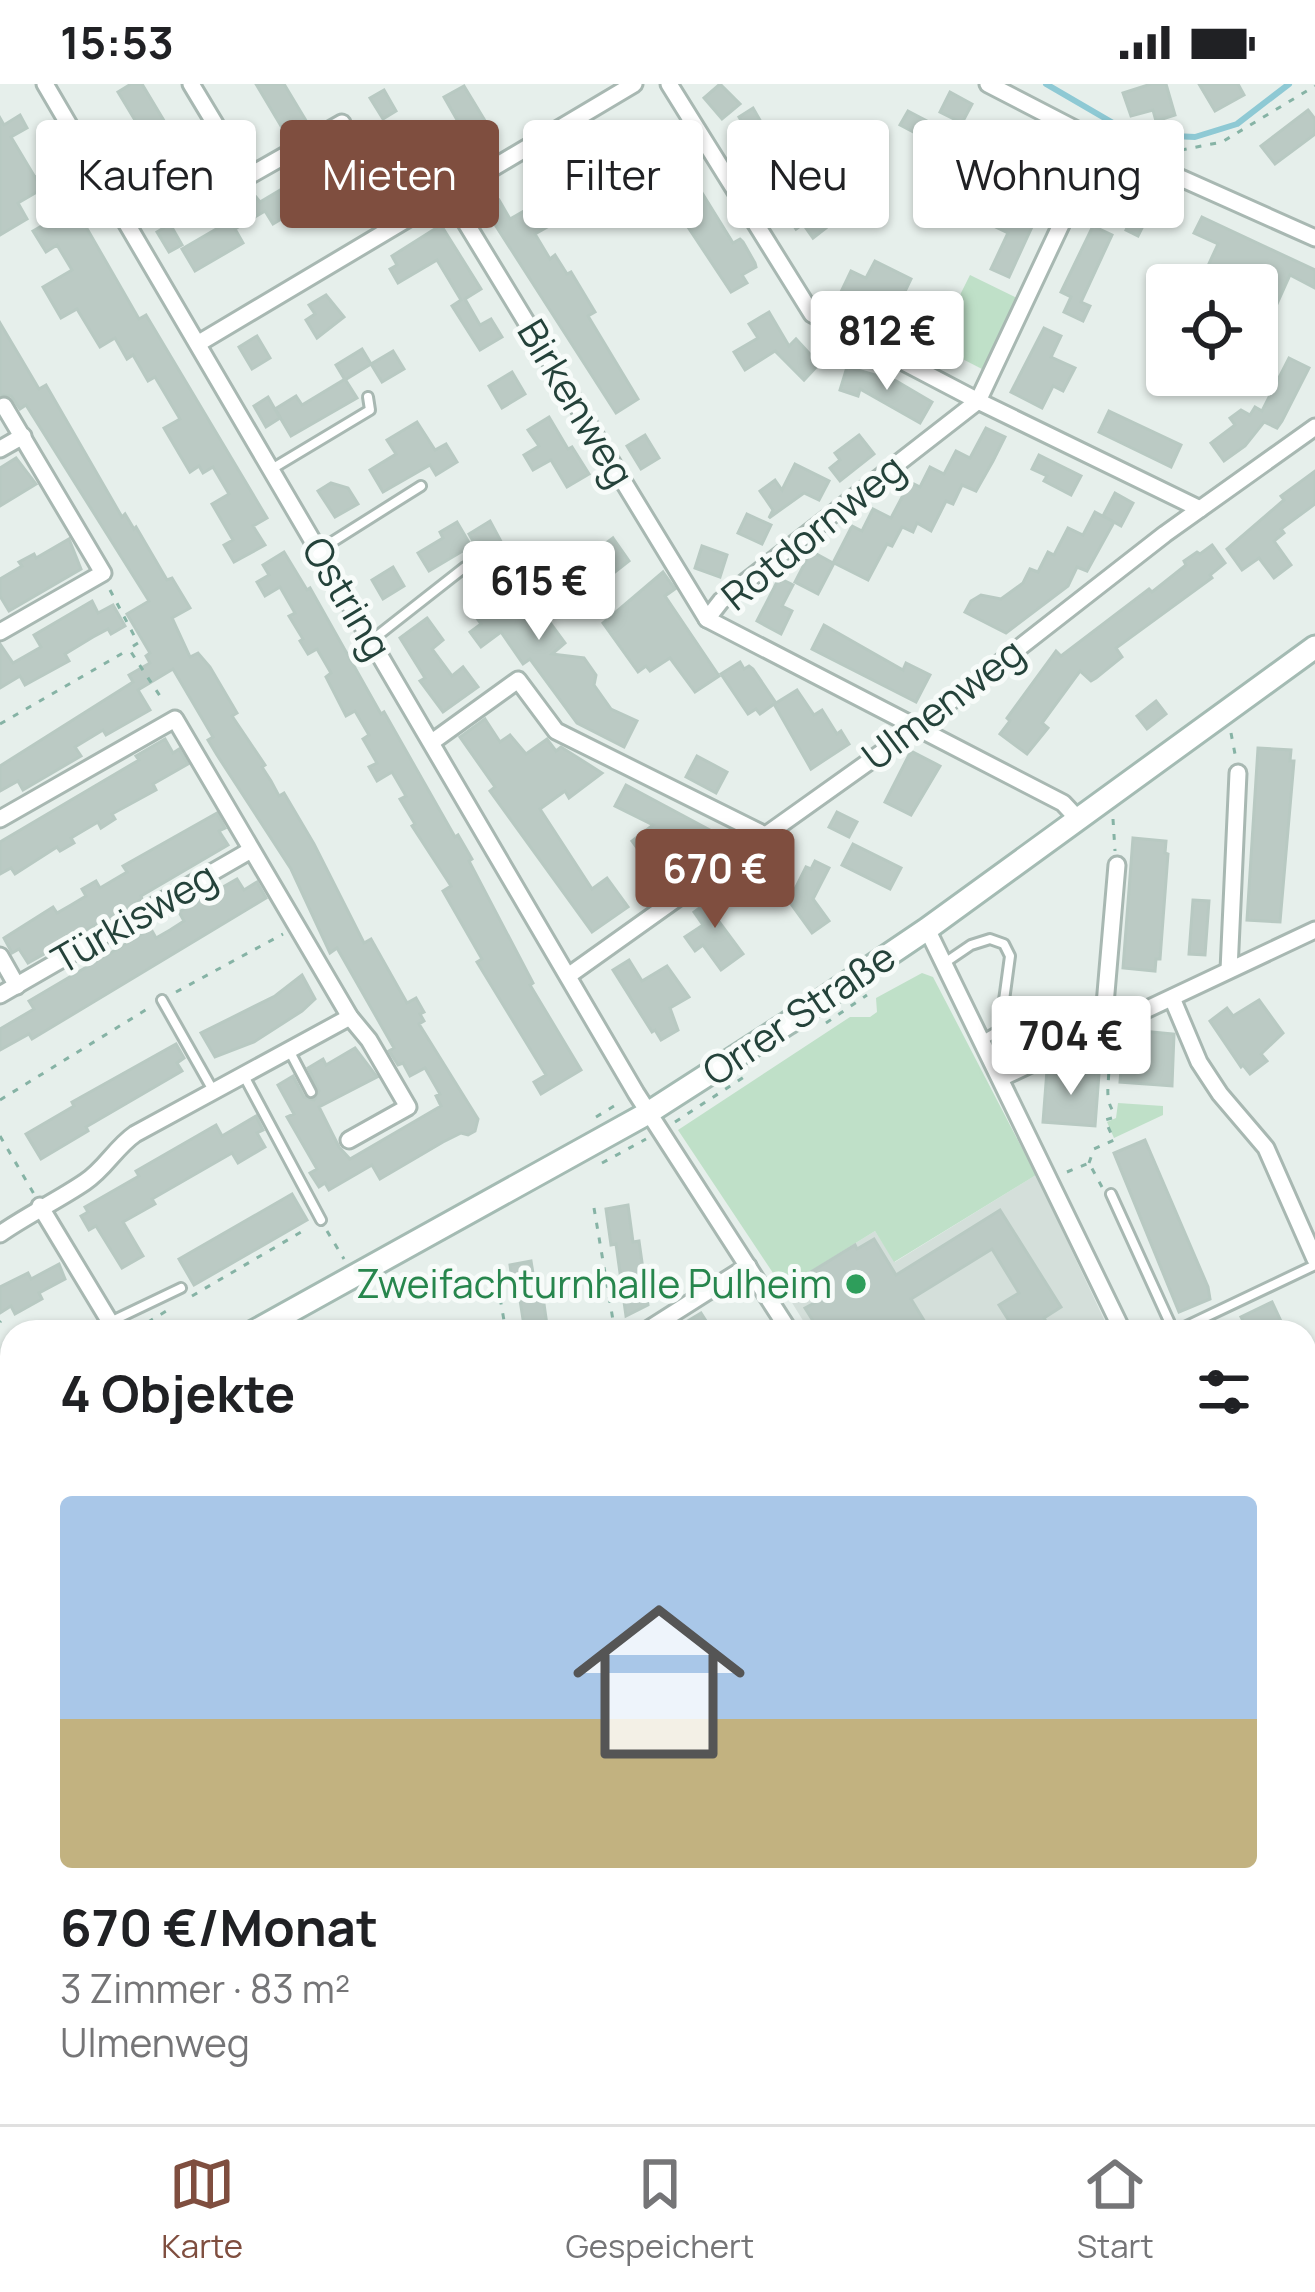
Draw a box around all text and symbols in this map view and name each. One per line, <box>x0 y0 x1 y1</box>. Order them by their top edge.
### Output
text: 15:53 <box>60 11 174 73</box>
chip: Kaufen <box>36 120 256 228</box>
chip: Mieten <box>280 120 499 228</box>
chip: Filter <box>523 120 703 228</box>
chip: Neu <box>727 120 889 228</box>
chip: Wohnung <box>913 120 1184 228</box>
map controls <box>1146 264 1278 396</box>
button: locate <box>1146 264 1278 396</box>
pin: 812 € <box>803 291 971 393</box>
text: 812 € <box>838 303 936 357</box>
street label: Birkenweg <box>506 309 648 496</box>
street label: Rotdornweg <box>710 441 915 622</box>
street label: Ostring <box>290 526 405 669</box>
pin: 615 € <box>455 541 623 643</box>
text: 615 € <box>490 553 588 607</box>
street label: Ulmenweg <box>850 625 1034 782</box>
pin: 670 € <box>631 829 799 931</box>
text: 670 € <box>662 841 768 895</box>
street label: Türkisweg <box>41 848 226 986</box>
street label: Orrer Straße <box>692 929 905 1097</box>
pin: 704 € <box>987 996 1155 1098</box>
text: 704 € <box>1019 1008 1123 1062</box>
place label: Zweifachturnhalle Pulheim <box>356 1256 832 1310</box>
marker: Zweifachturnhalle Pulheim <box>843 1271 869 1297</box>
text: 4 Objekte <box>60 1358 295 1427</box>
icon: filters <box>1191 1359 1257 1425</box>
icon: home <box>551 1574 767 1790</box>
text: 670 €/Monat <box>60 1892 378 1961</box>
text: 3 Zimmer · 83 m² <box>60 1961 350 2015</box>
text: Ulmenweg <box>60 2015 250 2069</box>
tab: Karte <box>161 2151 243 2268</box>
tab: Gespeichert <box>565 2151 754 2268</box>
tab: Start <box>1077 2151 1154 2268</box>

